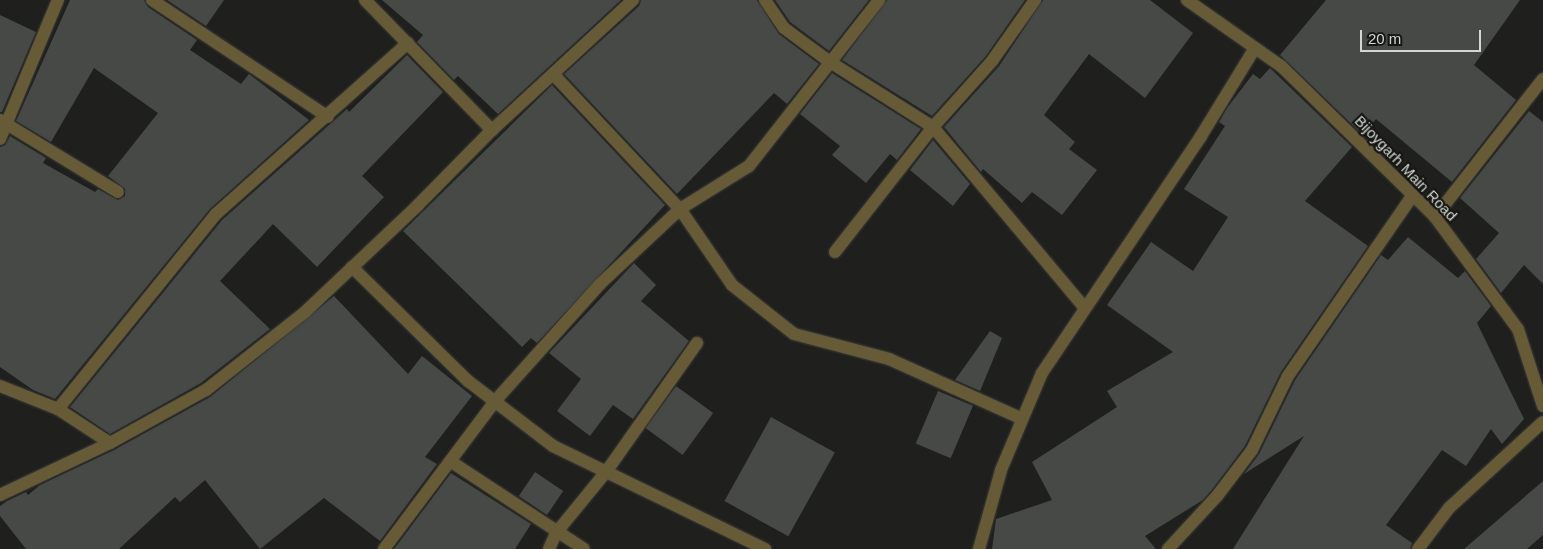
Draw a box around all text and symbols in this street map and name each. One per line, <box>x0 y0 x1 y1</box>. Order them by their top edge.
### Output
scale bar <box>1363 20 1484 52</box>
text: 20 m <box>1368 30 1401 47</box>
street label: Bijoygarh Main Road <box>1351 112 1461 224</box>

